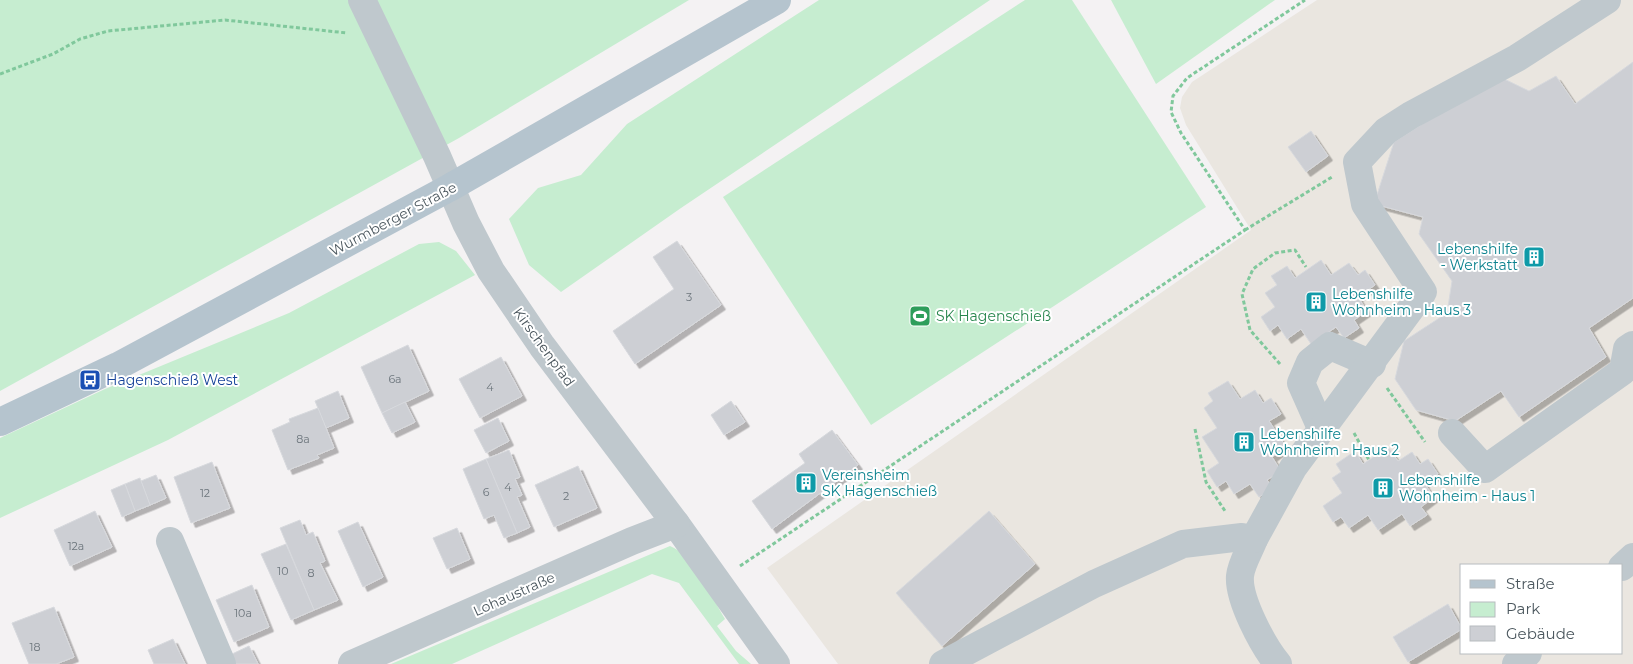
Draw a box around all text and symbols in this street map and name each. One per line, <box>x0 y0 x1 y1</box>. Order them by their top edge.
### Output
street label: Wurmberger Straße <box>327 178 459 260</box>
place label: Lebenshilfe - Werkstatt <box>1437 240 1518 274</box>
building icon: Lebenshilfe - Werkstatt <box>1522 245 1546 269</box>
place label: Lebenshilfe Wohnheim - Haus 3 <box>1332 285 1471 319</box>
house number: 3 <box>686 290 692 304</box>
building icon: Lebenshilfe Wohnheim - Haus 3 <box>1304 290 1328 314</box>
street label: Kirschenpfad <box>509 304 579 390</box>
sports icon: SK Hagenschieß <box>908 304 932 328</box>
place label: SK Hagenschieß <box>936 307 1051 325</box>
bus stop icon: Hagenschieß West <box>78 368 102 392</box>
place label: Hagenschieß West <box>106 371 239 389</box>
house number: 6a <box>388 372 402 386</box>
house number: 4 <box>486 380 494 394</box>
place label: Lebenshilfe Wohnheim - Haus 2 <box>1260 425 1399 459</box>
building icon: Lebenshilfe Wohnheim - Haus 2 <box>1232 430 1256 454</box>
house number: 8a <box>296 432 310 446</box>
place label: Vereinsheim SK Hagenschieß <box>822 466 937 500</box>
building icon: Vereinsheim SK Hagenschieß <box>794 471 818 495</box>
place label: Lebenshilfe Wohnheim - Haus 1 <box>1399 471 1535 505</box>
building icon: Lebenshilfe Wohnheim - Haus 1 <box>1371 476 1395 500</box>
house number: 4 <box>504 480 512 494</box>
house number: 6 <box>483 485 490 499</box>
house number: 12 <box>200 486 210 500</box>
house number: 2 <box>563 489 569 503</box>
house number: 12a <box>68 539 84 553</box>
house number: 10 <box>277 564 289 578</box>
legend <box>1460 564 1623 654</box>
house number: 8 <box>307 566 315 580</box>
street label: Lohaustraße <box>470 568 558 620</box>
text: Straße <box>1506 574 1555 593</box>
text: Park <box>1506 599 1540 618</box>
house number: 10a <box>234 606 252 620</box>
text: Gebäude <box>1506 624 1575 643</box>
house number: 18 <box>30 640 41 654</box>

